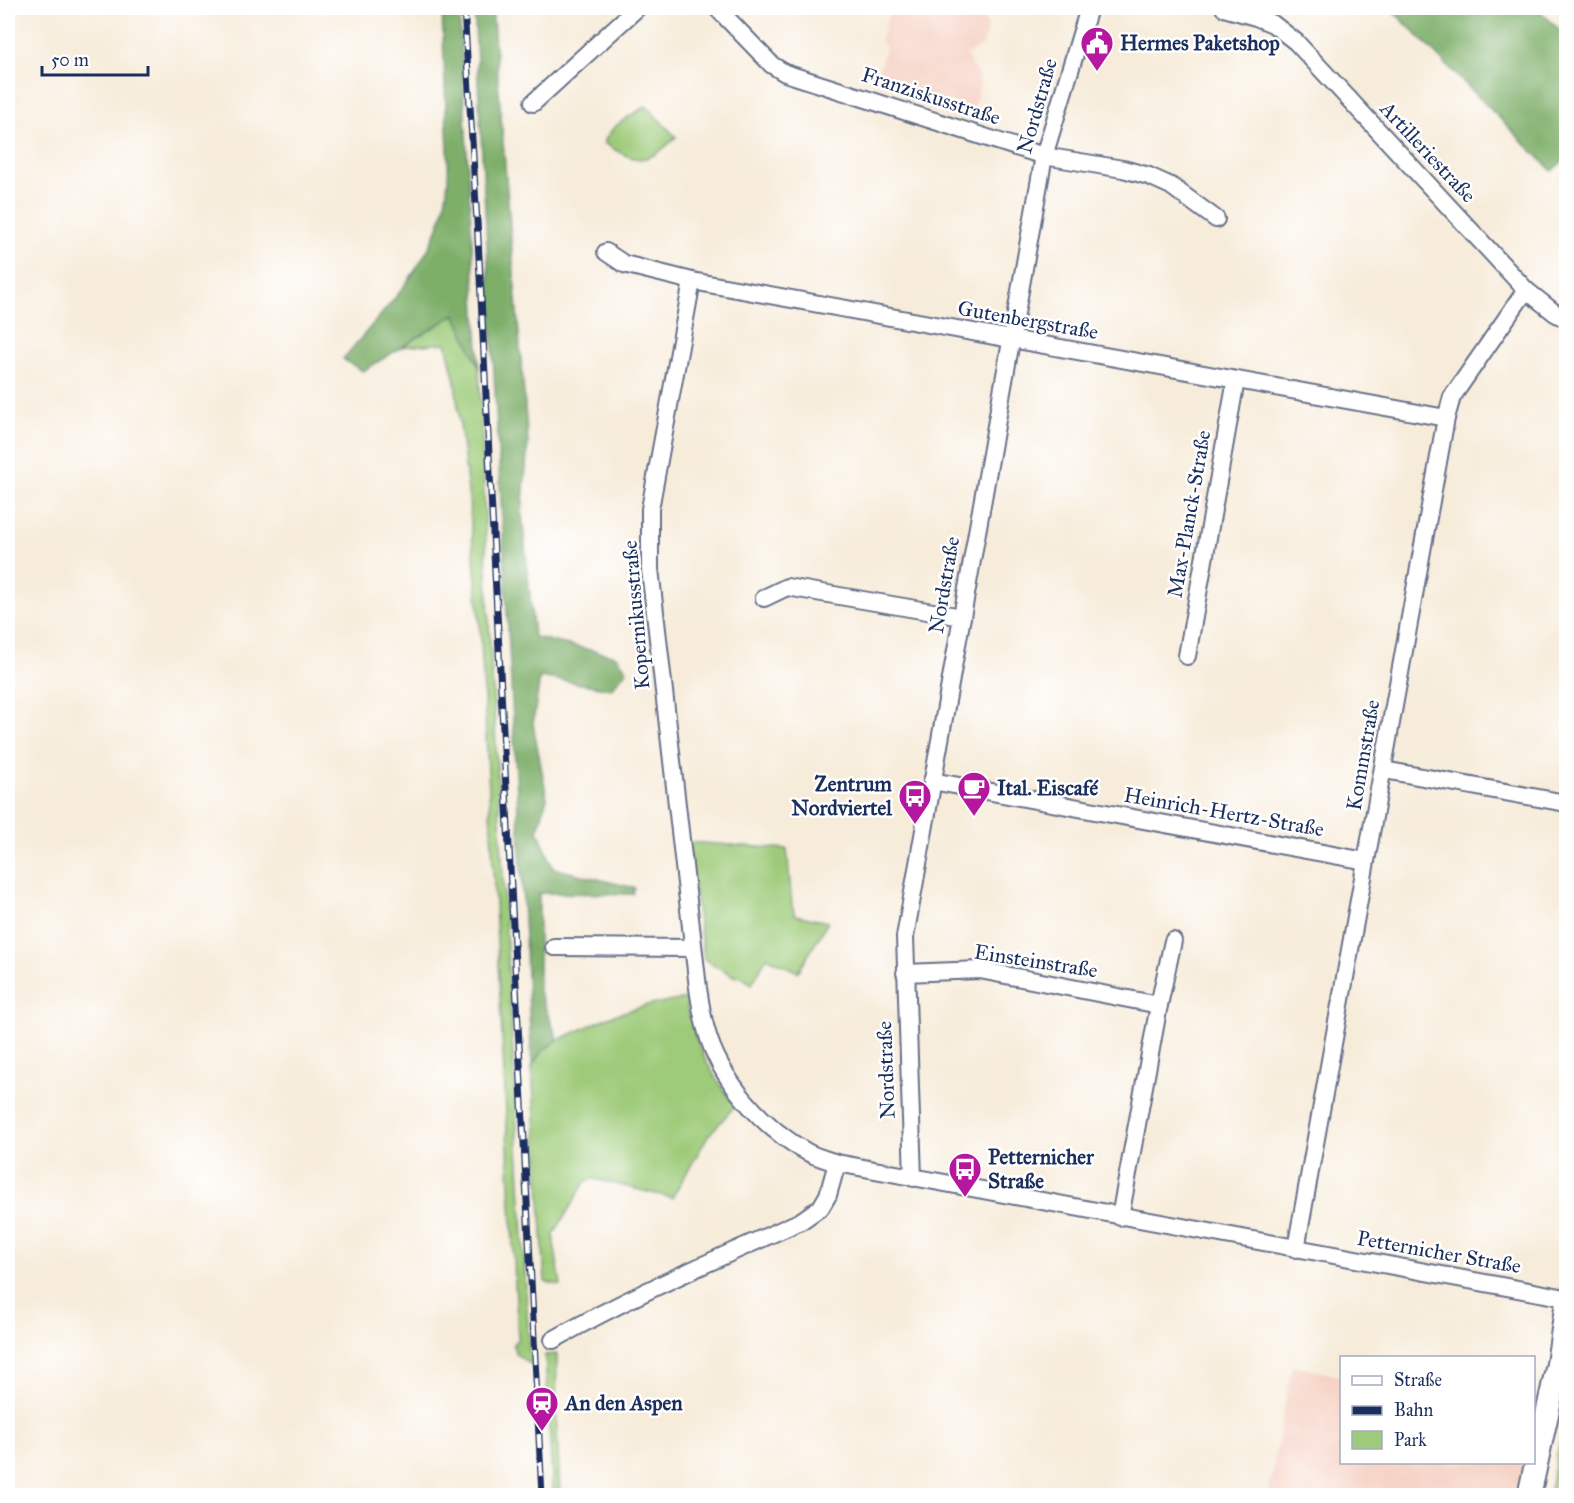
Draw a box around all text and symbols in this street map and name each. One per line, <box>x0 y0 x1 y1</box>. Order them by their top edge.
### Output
public building icon: Hermes Paketshop <box>1079 25 1115 72</box>
place label: Hermes Paketshop <box>1120 30 1280 56</box>
scale bar <box>42 39 148 77</box>
text: 50 m <box>51 49 89 71</box>
street label: Nordstraße <box>1011 55 1063 157</box>
street label: Franziskusstraße <box>858 61 1004 131</box>
street label: Artilleriestraße <box>1374 95 1482 208</box>
street label: Gutenbergstraße <box>956 295 1100 345</box>
street label: Max-Planck-Straße <box>1161 428 1217 600</box>
street label: Nordstraße <box>923 534 965 635</box>
street label: Kopernikusstraße <box>617 539 655 691</box>
street label: Kommstraße <box>1340 697 1386 812</box>
cafe icon: Ital. Eiscafé <box>956 770 992 817</box>
place label: Zentrum Nordviertel <box>791 771 893 821</box>
place label: Ital. Eiscafé <box>997 775 1099 801</box>
bus stop icon: Zentrum Nordviertel <box>897 778 933 825</box>
street label: Heinrich-Hertz-Straße <box>1122 782 1326 842</box>
street label: Einsteinstraße <box>972 938 1100 984</box>
street label: Nordstraße <box>871 1020 901 1119</box>
place label: Petternicher Straße <box>988 1144 1095 1194</box>
bus stop icon: Petternicher Straße <box>947 1151 983 1198</box>
street label: Petternicher Straße <box>1355 1225 1523 1279</box>
legend <box>1340 1356 1535 1464</box>
text: Straße <box>1394 1369 1442 1391</box>
station icon: An den Aspen <box>524 1385 560 1432</box>
place label: An den Aspen <box>563 1390 683 1416</box>
text: Bahn <box>1394 1399 1434 1421</box>
text: Park <box>1394 1429 1427 1451</box>

